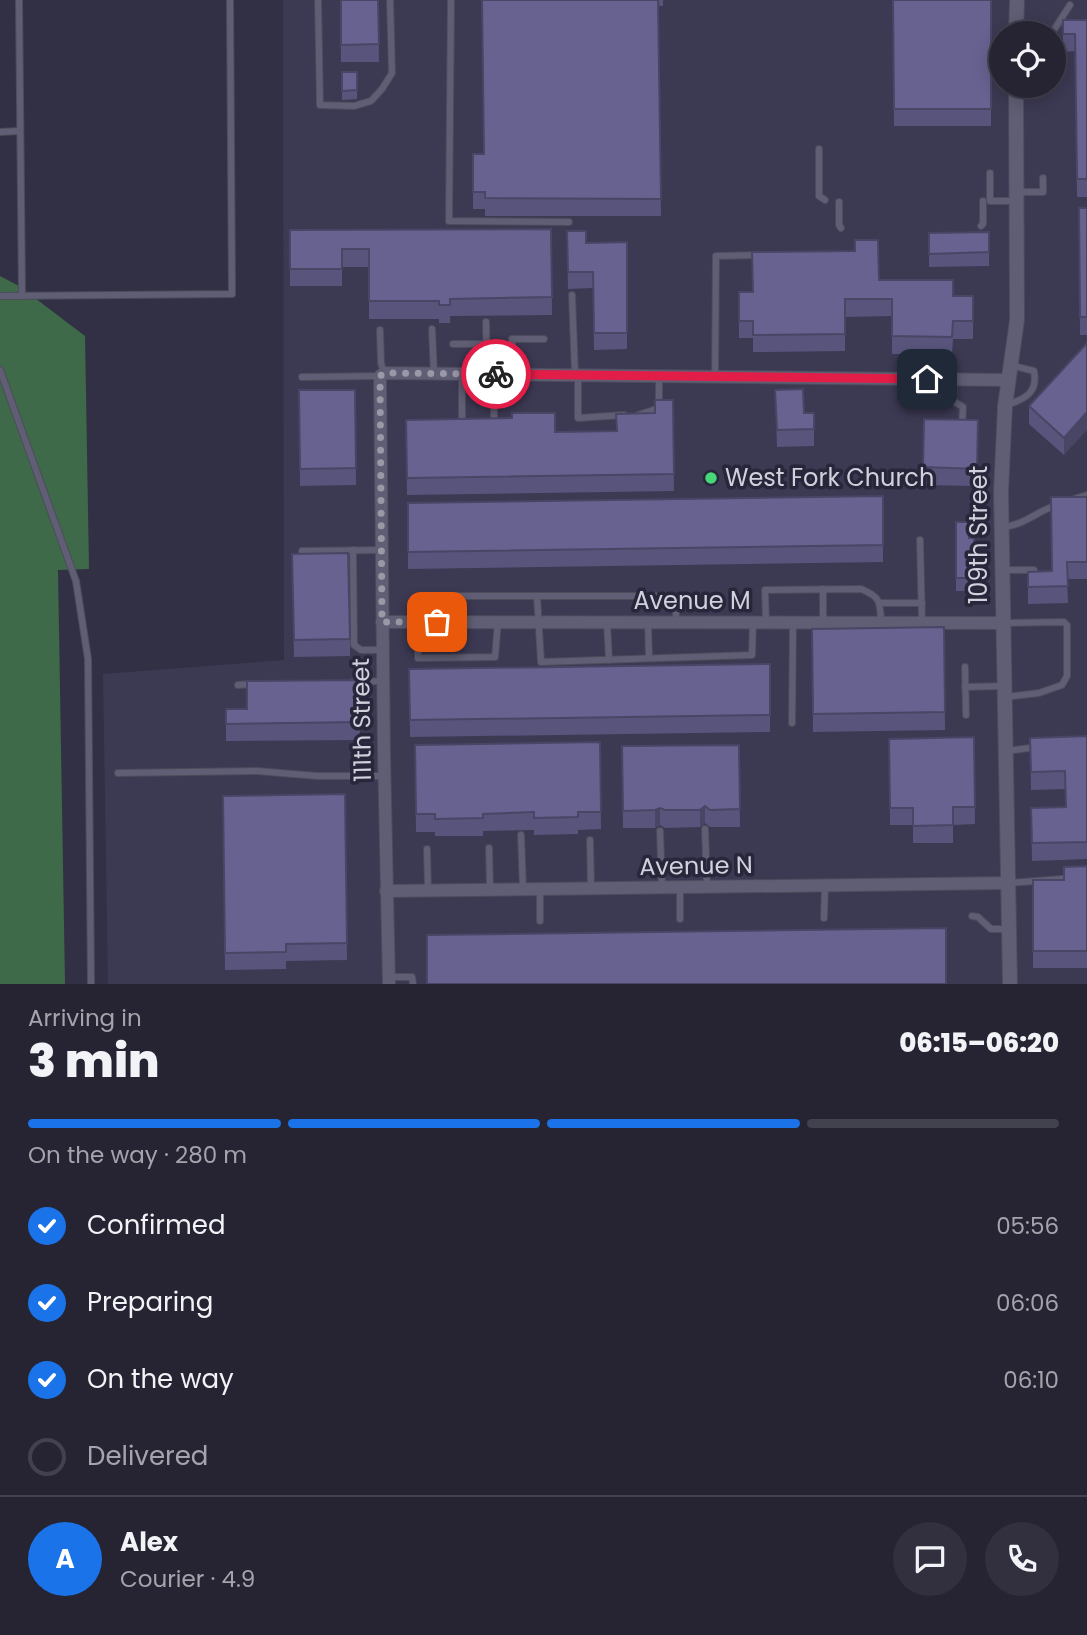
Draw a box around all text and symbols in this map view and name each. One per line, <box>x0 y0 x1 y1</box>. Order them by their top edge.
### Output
map controls <box>989 21 1066 98</box>
button: locate <box>989 21 1066 98</box>
courier <box>461 339 531 409</box>
pin <box>897 349 957 409</box>
icon: bike <box>477 355 515 393</box>
icon: home <box>908 360 946 398</box>
place label: West Fork Church <box>725 461 934 494</box>
street label: 109th Street <box>962 466 995 604</box>
marker: West Fork Church <box>703 470 719 486</box>
street label: Avenue M <box>633 584 751 617</box>
pin <box>407 592 467 652</box>
icon: bag <box>418 603 456 641</box>
street label: 111th Street <box>344 658 379 782</box>
street label: Avenue N <box>639 848 753 883</box>
text: Arriving in <box>28 1002 142 1034</box>
text: 06:15–06:20 <box>899 1025 1059 1061</box>
text: 3 min <box>28 1029 160 1093</box>
text: On the way · 280 m <box>28 1139 247 1171</box>
icon: check <box>28 1207 66 1245</box>
text: Confirmed <box>87 1207 225 1243</box>
text: 05:56 <box>996 1210 1059 1242</box>
icon: check <box>28 1284 66 1322</box>
text: Preparing <box>87 1284 213 1320</box>
text: 06:06 <box>996 1287 1059 1319</box>
icon: check <box>28 1361 66 1399</box>
text: On the way <box>87 1361 234 1397</box>
text: 06:10 <box>1003 1364 1059 1396</box>
text: Delivered <box>87 1438 208 1474</box>
button: chat <box>893 1522 967 1596</box>
button: phone <box>985 1522 1059 1596</box>
text: Alex <box>120 1524 178 1560</box>
text: A <box>55 1541 75 1577</box>
text: Courier · 4.9 <box>120 1563 255 1595</box>

